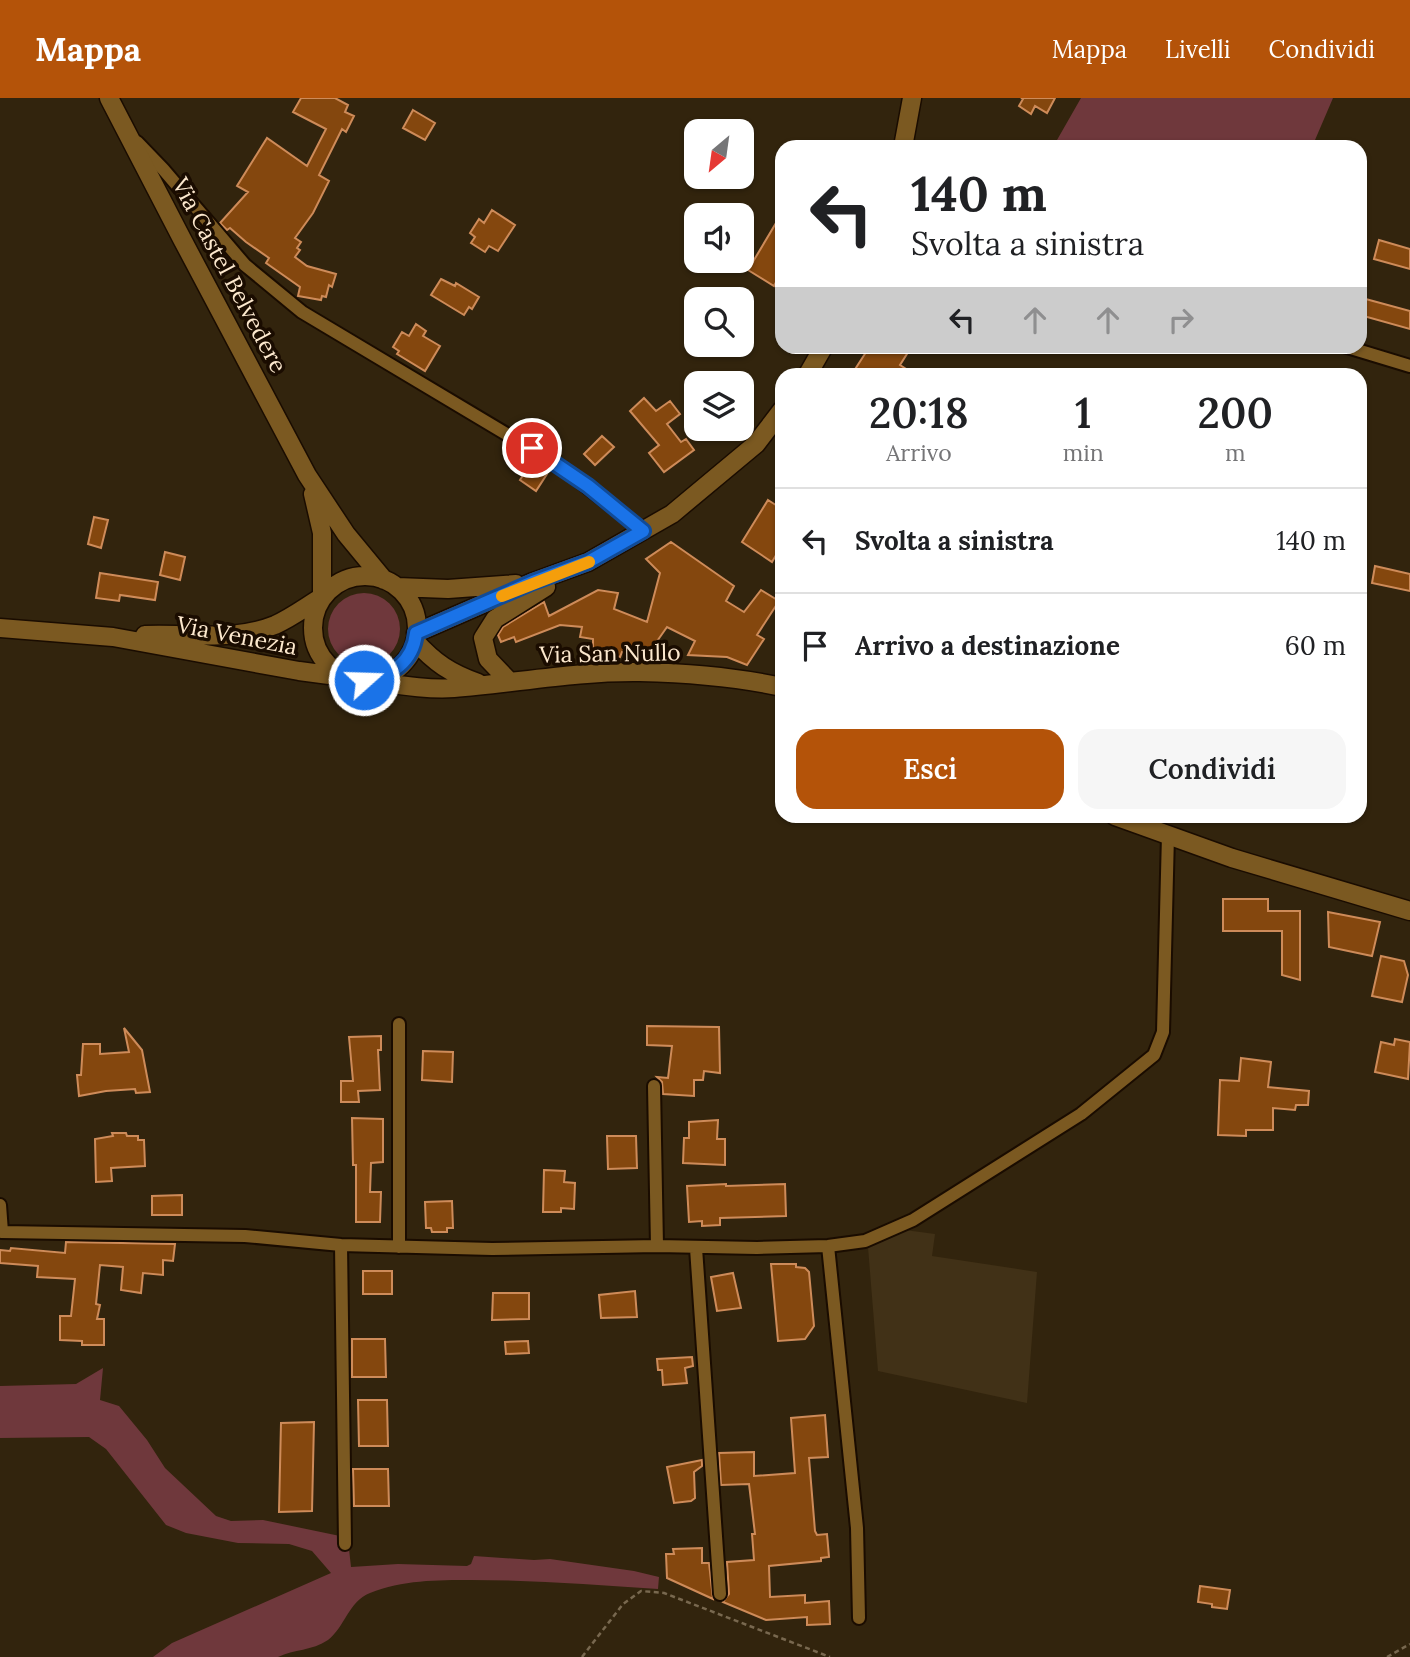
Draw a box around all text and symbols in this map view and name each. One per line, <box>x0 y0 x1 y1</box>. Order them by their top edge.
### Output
text: Mappa <box>35 28 141 70</box>
text: Mappa <box>1052 34 1127 65</box>
text: Livelli <box>1165 34 1231 65</box>
text: Condividi <box>1269 34 1375 65</box>
north arrow <box>684 119 754 189</box>
map controls <box>684 119 754 441</box>
text: 140 m <box>911 162 1047 224</box>
icon: left <box>796 168 887 259</box>
street label: Via Castel Belvedere <box>166 172 294 377</box>
button: sound <box>684 203 754 273</box>
text: Svolta a sinistra <box>911 223 1144 264</box>
button: search <box>684 287 754 357</box>
icon: left <box>943 301 981 339</box>
icon: ahead <box>1016 301 1054 339</box>
icon: ahead <box>1089 301 1127 339</box>
icon: right <box>1162 301 1200 339</box>
button: layers <box>684 371 754 441</box>
text: 20:18 <box>869 386 969 440</box>
text: 1 <box>1075 386 1091 440</box>
text: 200 <box>1198 386 1273 440</box>
pin <box>502 418 562 478</box>
icon: arrive <box>513 429 551 467</box>
text: Arrivo <box>886 438 952 467</box>
text: min <box>1063 438 1104 467</box>
text: m <box>1225 438 1246 467</box>
icon: left <box>796 522 834 560</box>
text: Svolta a sinistra <box>855 524 1054 557</box>
text: 140 m <box>1276 524 1346 557</box>
street label: Via Venezia <box>173 609 300 661</box>
icon: arrive <box>796 627 834 665</box>
text: Arrivo a destinazione <box>855 629 1120 662</box>
text: 60 m <box>1285 629 1346 662</box>
street label: Via San Nullo <box>538 637 681 669</box>
position arrow <box>327 643 401 717</box>
button: Esci <box>796 729 1064 809</box>
button: Condividi <box>1078 729 1346 809</box>

